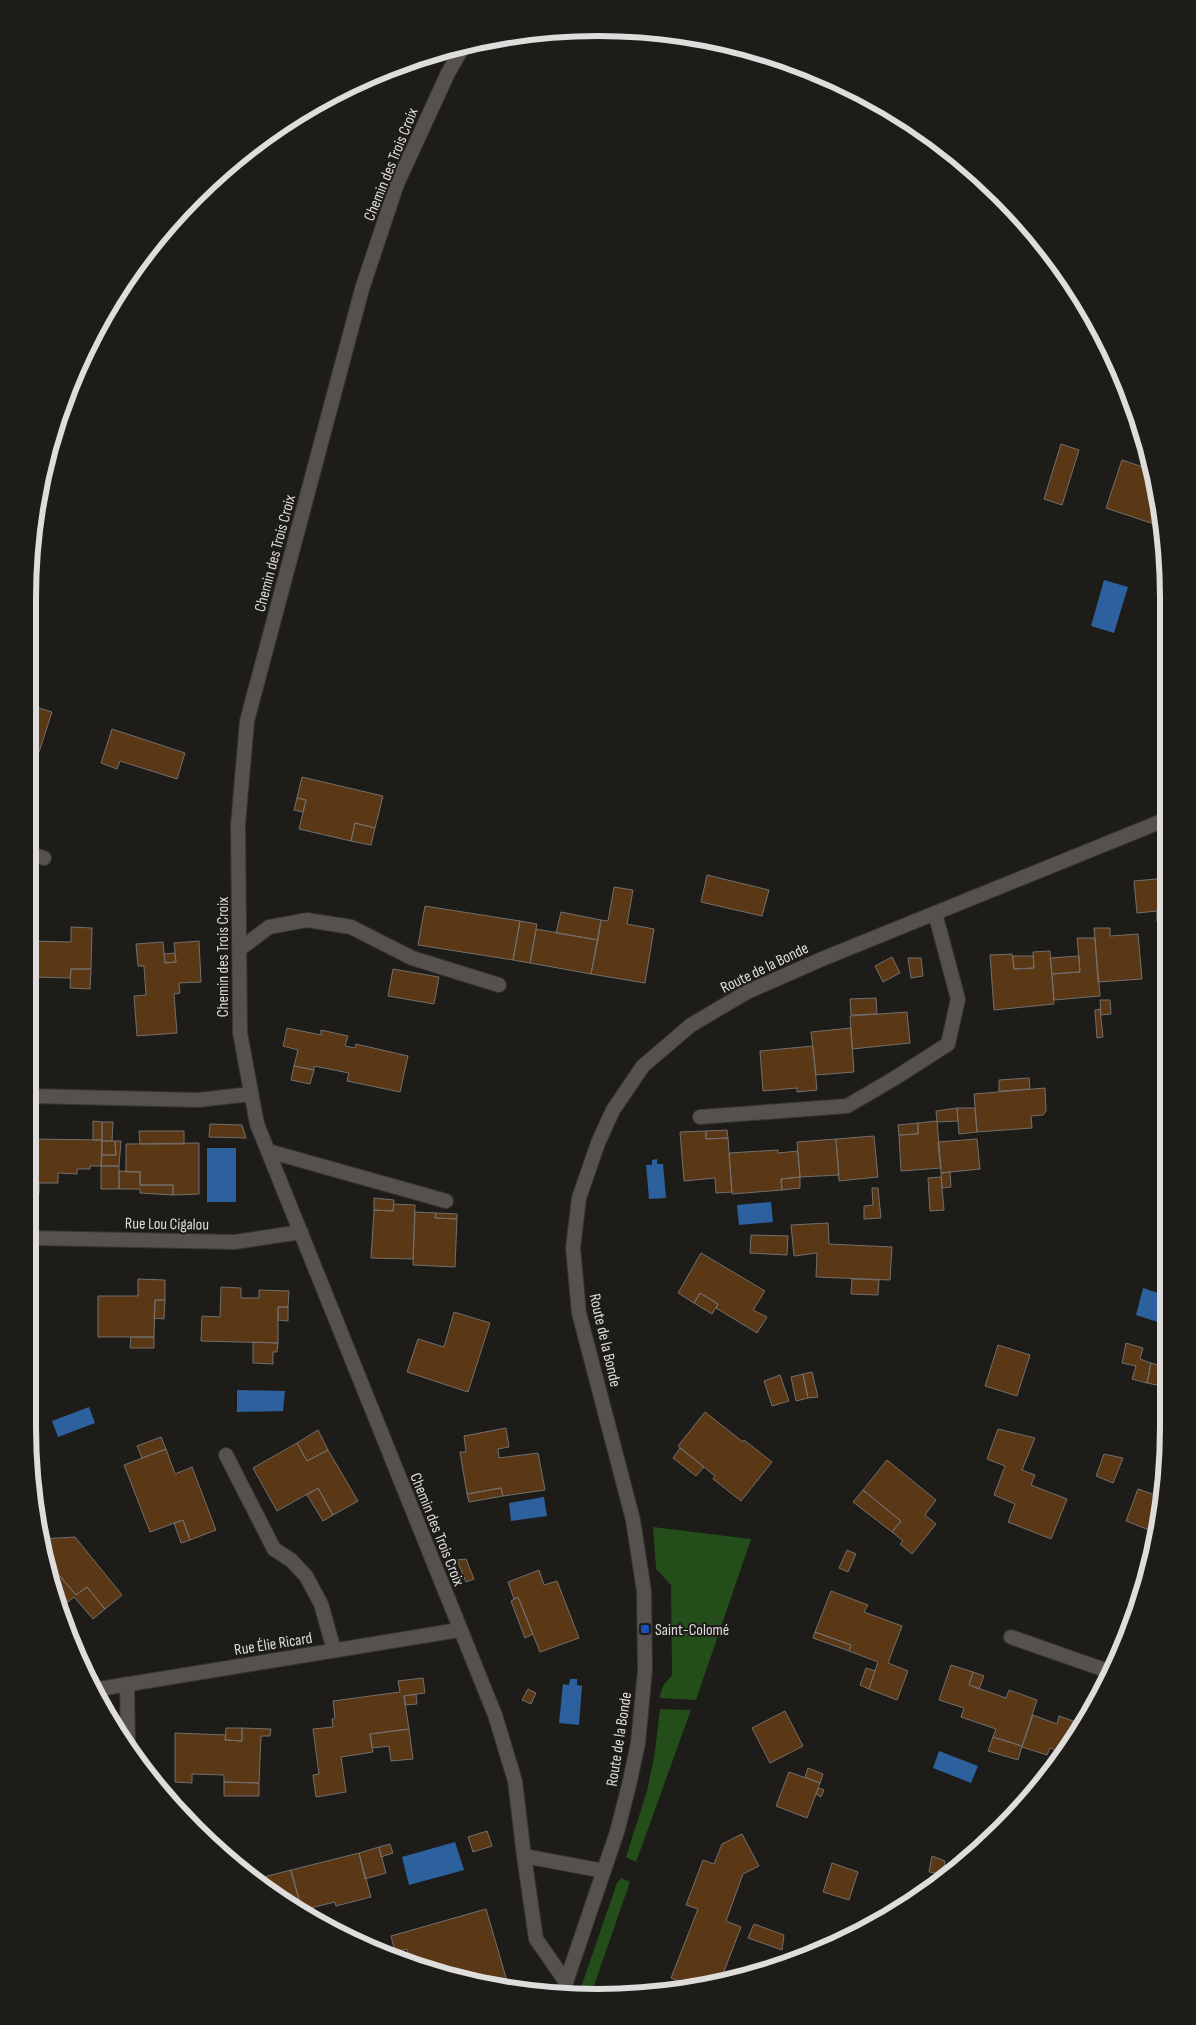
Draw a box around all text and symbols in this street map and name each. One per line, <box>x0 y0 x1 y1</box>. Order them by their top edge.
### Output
street label: Chemin des Trois Croix <box>360 105 423 224</box>
street label: Chemin des Trois Croix <box>251 493 300 614</box>
street label: Chemin des Trois Croix <box>214 897 233 1017</box>
street label: Route de la Bonde <box>718 939 812 998</box>
street label: Rue Lou Cigalou <box>125 1214 209 1235</box>
street label: Route de la Bonde <box>585 1292 625 1389</box>
street label: Chemin des Trois Croix <box>405 1470 468 1589</box>
place label: Saint-Colomé <box>655 1621 729 1640</box>
marker: Saint-Colomé <box>639 1623 651 1635</box>
street label: Rue Élie Ricard <box>233 1629 314 1660</box>
street label: Route de la Bonde <box>603 1691 636 1788</box>

